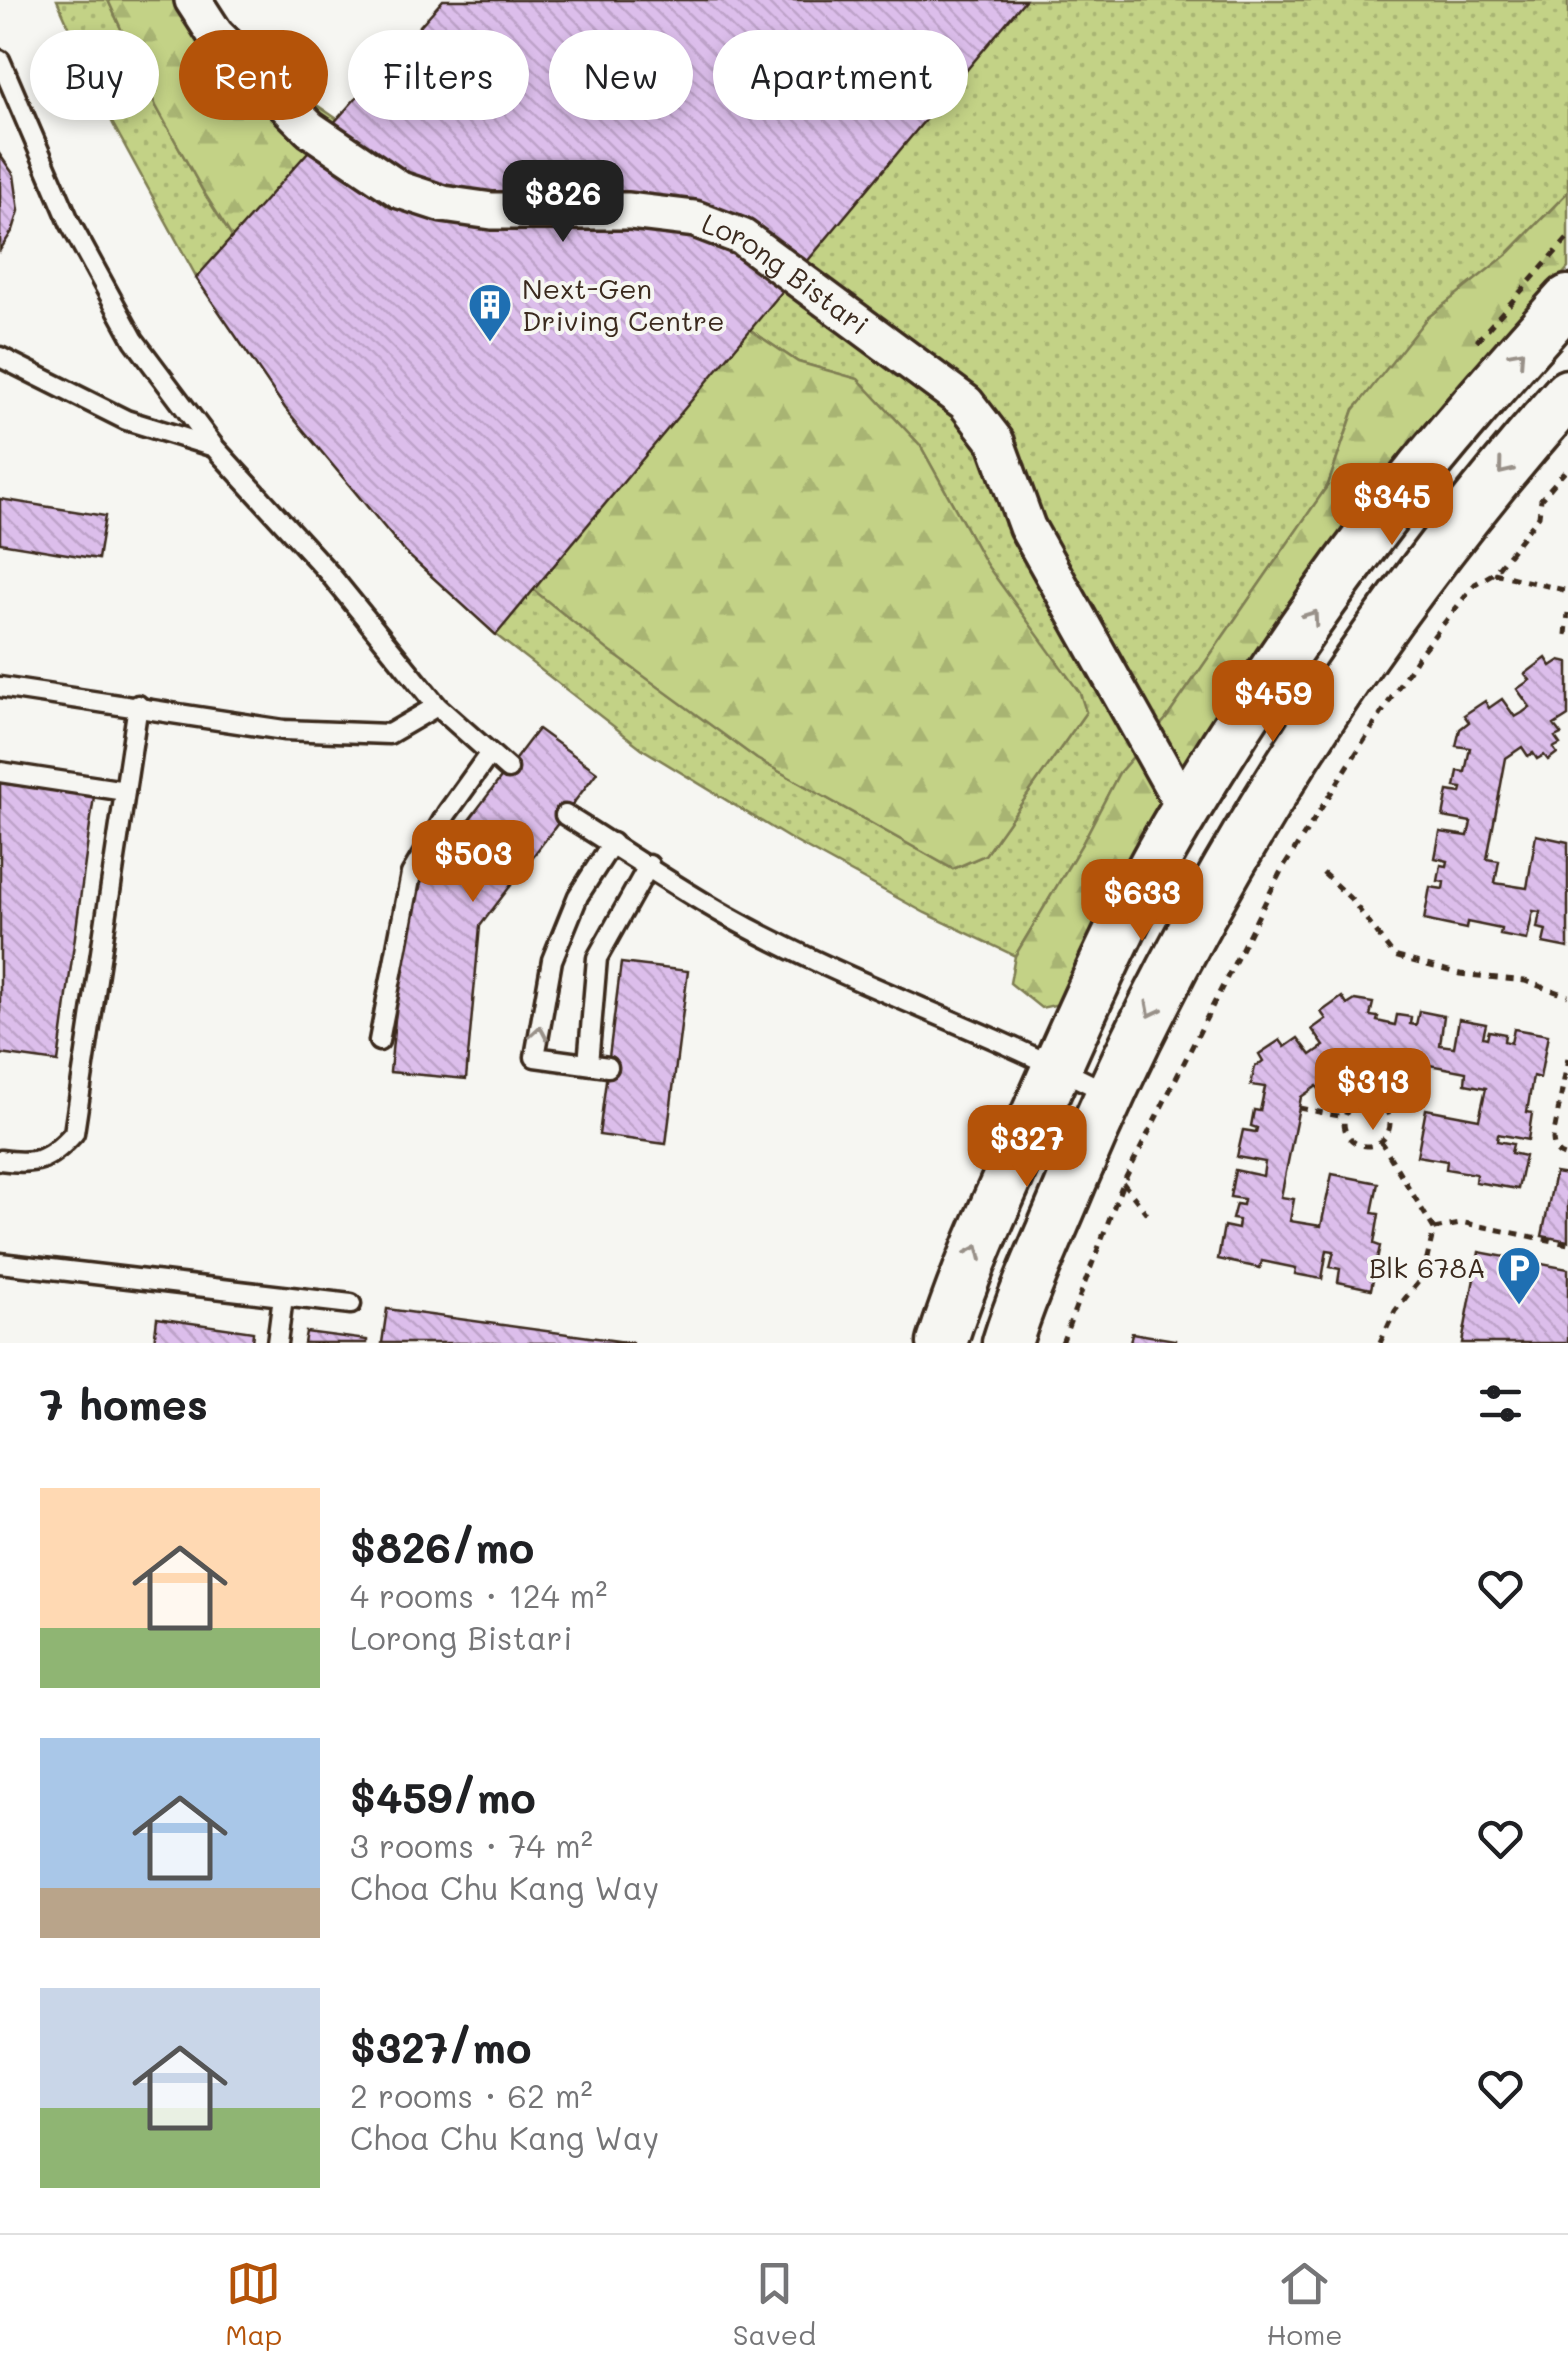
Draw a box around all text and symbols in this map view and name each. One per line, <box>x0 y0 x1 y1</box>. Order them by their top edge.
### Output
chip: Buy <box>30 30 159 120</box>
chip: Rent <box>179 30 328 120</box>
chip: Filters <box>348 30 529 120</box>
chip: New <box>549 30 693 120</box>
chip: Apartment <box>713 30 968 120</box>
pin: $826 <box>504 160 622 245</box>
text: $826 <box>525 171 601 213</box>
street label: Lorong Bistari <box>697 204 876 342</box>
place label: Next-Gen Driving Centre <box>522 270 725 338</box>
building icon: Next-Gen Driving Centre <box>467 282 513 343</box>
one-way arrow <box>1506 349 1524 368</box>
one-way arrow <box>1499 456 1516 474</box>
pin: $345 <box>1333 463 1451 548</box>
text: $345 <box>1353 474 1431 516</box>
one-way arrow <box>1300 610 1318 628</box>
pin: $459 <box>1214 660 1332 745</box>
text: $459 <box>1234 671 1312 713</box>
pin: $503 <box>414 820 532 905</box>
text: $503 <box>434 831 512 873</box>
pin: $633 <box>1083 859 1201 944</box>
text: $633 <box>1103 870 1181 912</box>
one-way arrow <box>1145 1000 1164 1018</box>
one-way arrow <box>528 1025 549 1042</box>
pin: $313 <box>1314 1048 1432 1133</box>
text: $313 <box>1337 1059 1409 1101</box>
pin: $327 <box>968 1105 1086 1190</box>
text: $327 <box>990 1116 1064 1158</box>
one-way arrow <box>963 1244 983 1262</box>
parking icon: Blk 678A <box>1496 1245 1542 1306</box>
place label: Blk 678A <box>1369 1249 1486 1285</box>
text: 7 homes <box>40 1376 208 1431</box>
icon: filters <box>1473 1376 1528 1431</box>
text: $826/mo <box>350 1519 534 1574</box>
icon: home <box>120 1528 240 1648</box>
icon: heart <box>1473 1561 1528 1616</box>
text: 4 rooms · 124 m² <box>350 1574 607 1616</box>
text: Lorong Bistari <box>350 1616 572 1658</box>
text: $459/mo <box>350 1769 536 1824</box>
icon: home <box>120 1778 240 1898</box>
icon: heart <box>1473 1811 1528 1866</box>
text: 3 rooms · 74 m² <box>350 1824 593 1866</box>
text: Choa Chu Kang Way <box>350 1866 659 1908</box>
text: $327/mo <box>350 2019 531 2074</box>
icon: home <box>120 2028 240 2148</box>
icon: heart <box>1473 2061 1528 2116</box>
text: 2 rooms · 62 m² <box>350 2074 593 2116</box>
text: Choa Chu Kang Way <box>350 2116 659 2158</box>
tab: Map <box>225 2256 282 2352</box>
tab: Saved <box>733 2256 816 2352</box>
tab: Home <box>1266 2256 1343 2352</box>

